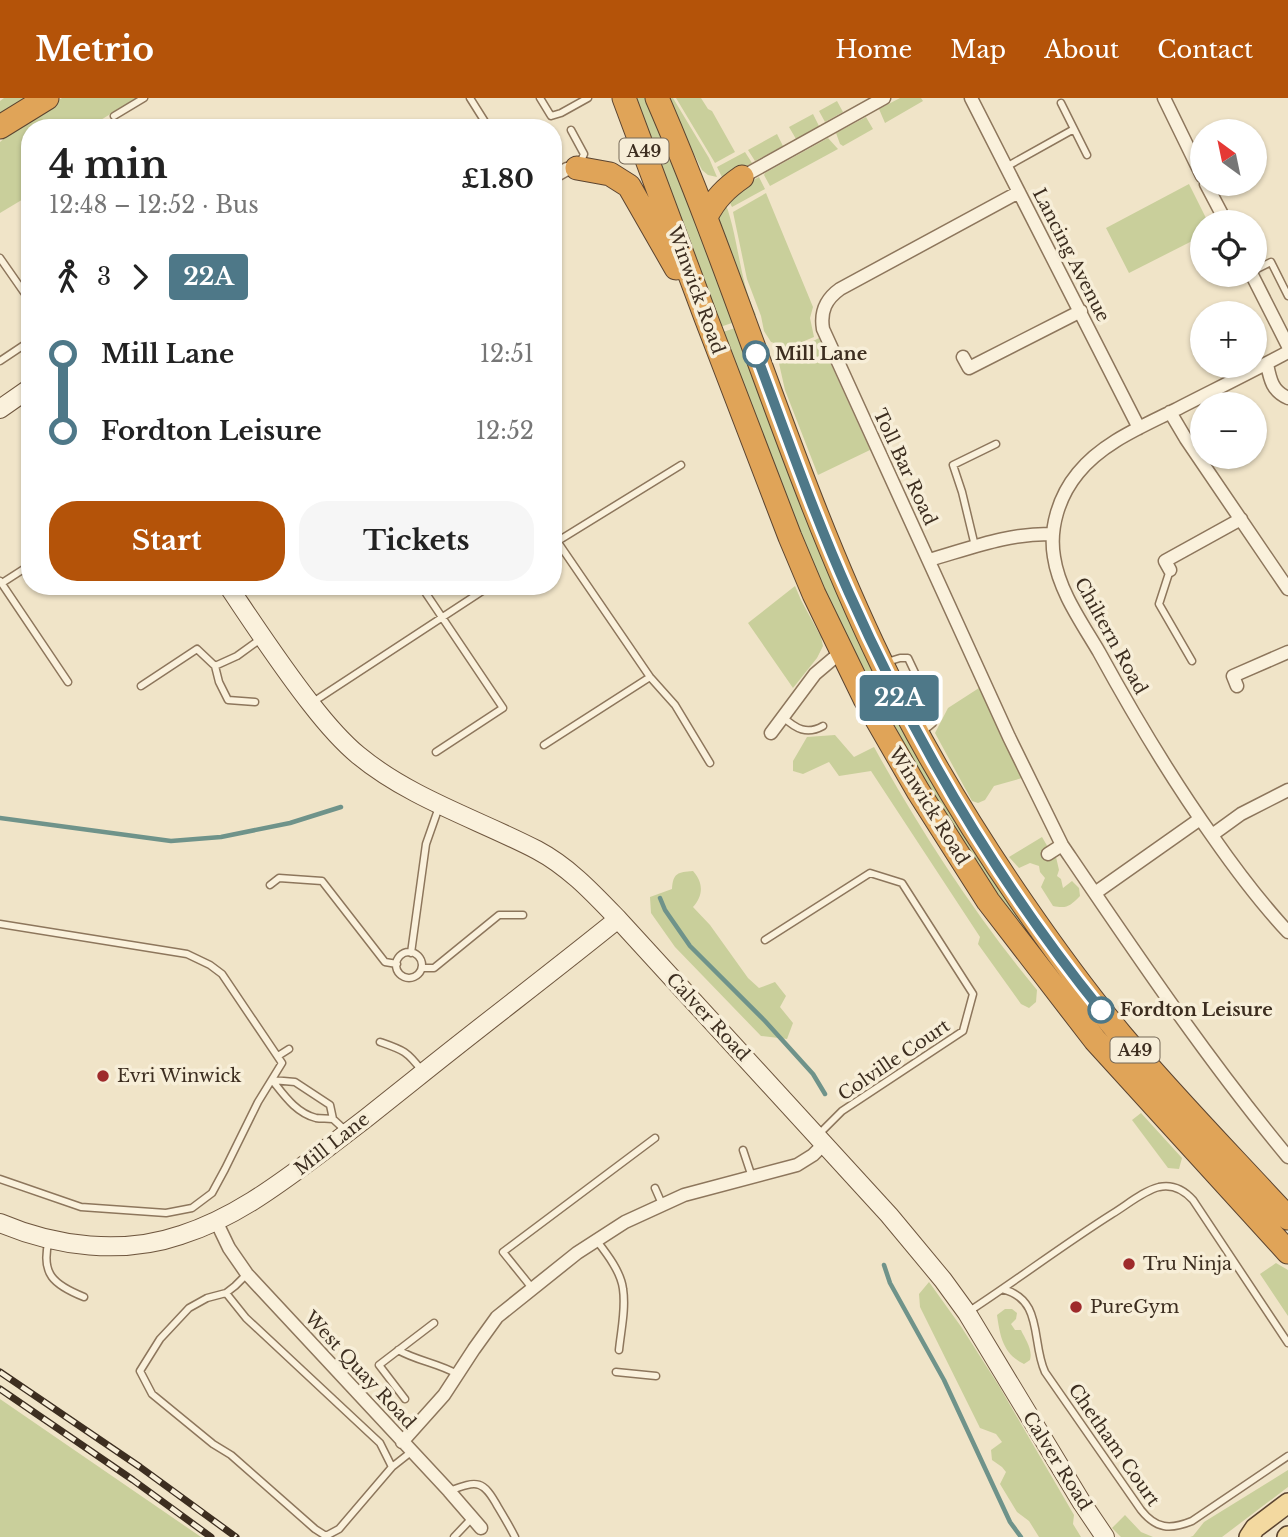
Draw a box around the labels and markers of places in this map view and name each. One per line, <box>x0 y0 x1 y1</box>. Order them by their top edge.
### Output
marker: Mill Lane <box>743 341 769 367</box>
place label: Mill Lane <box>775 343 867 365</box>
marker: Fordton Leisure <box>1088 997 1114 1023</box>
place label: Fordton Leisure <box>1120 999 1273 1021</box>
place label: Evri Winwick <box>117 1065 241 1087</box>
marker: Evri Winwick <box>95 1068 111 1084</box>
place label: Tru Ninja <box>1143 1253 1232 1275</box>
marker: Tru Ninja <box>1121 1256 1137 1272</box>
place label: PureGym <box>1090 1296 1179 1318</box>
marker: PureGym <box>1068 1299 1084 1315</box>

